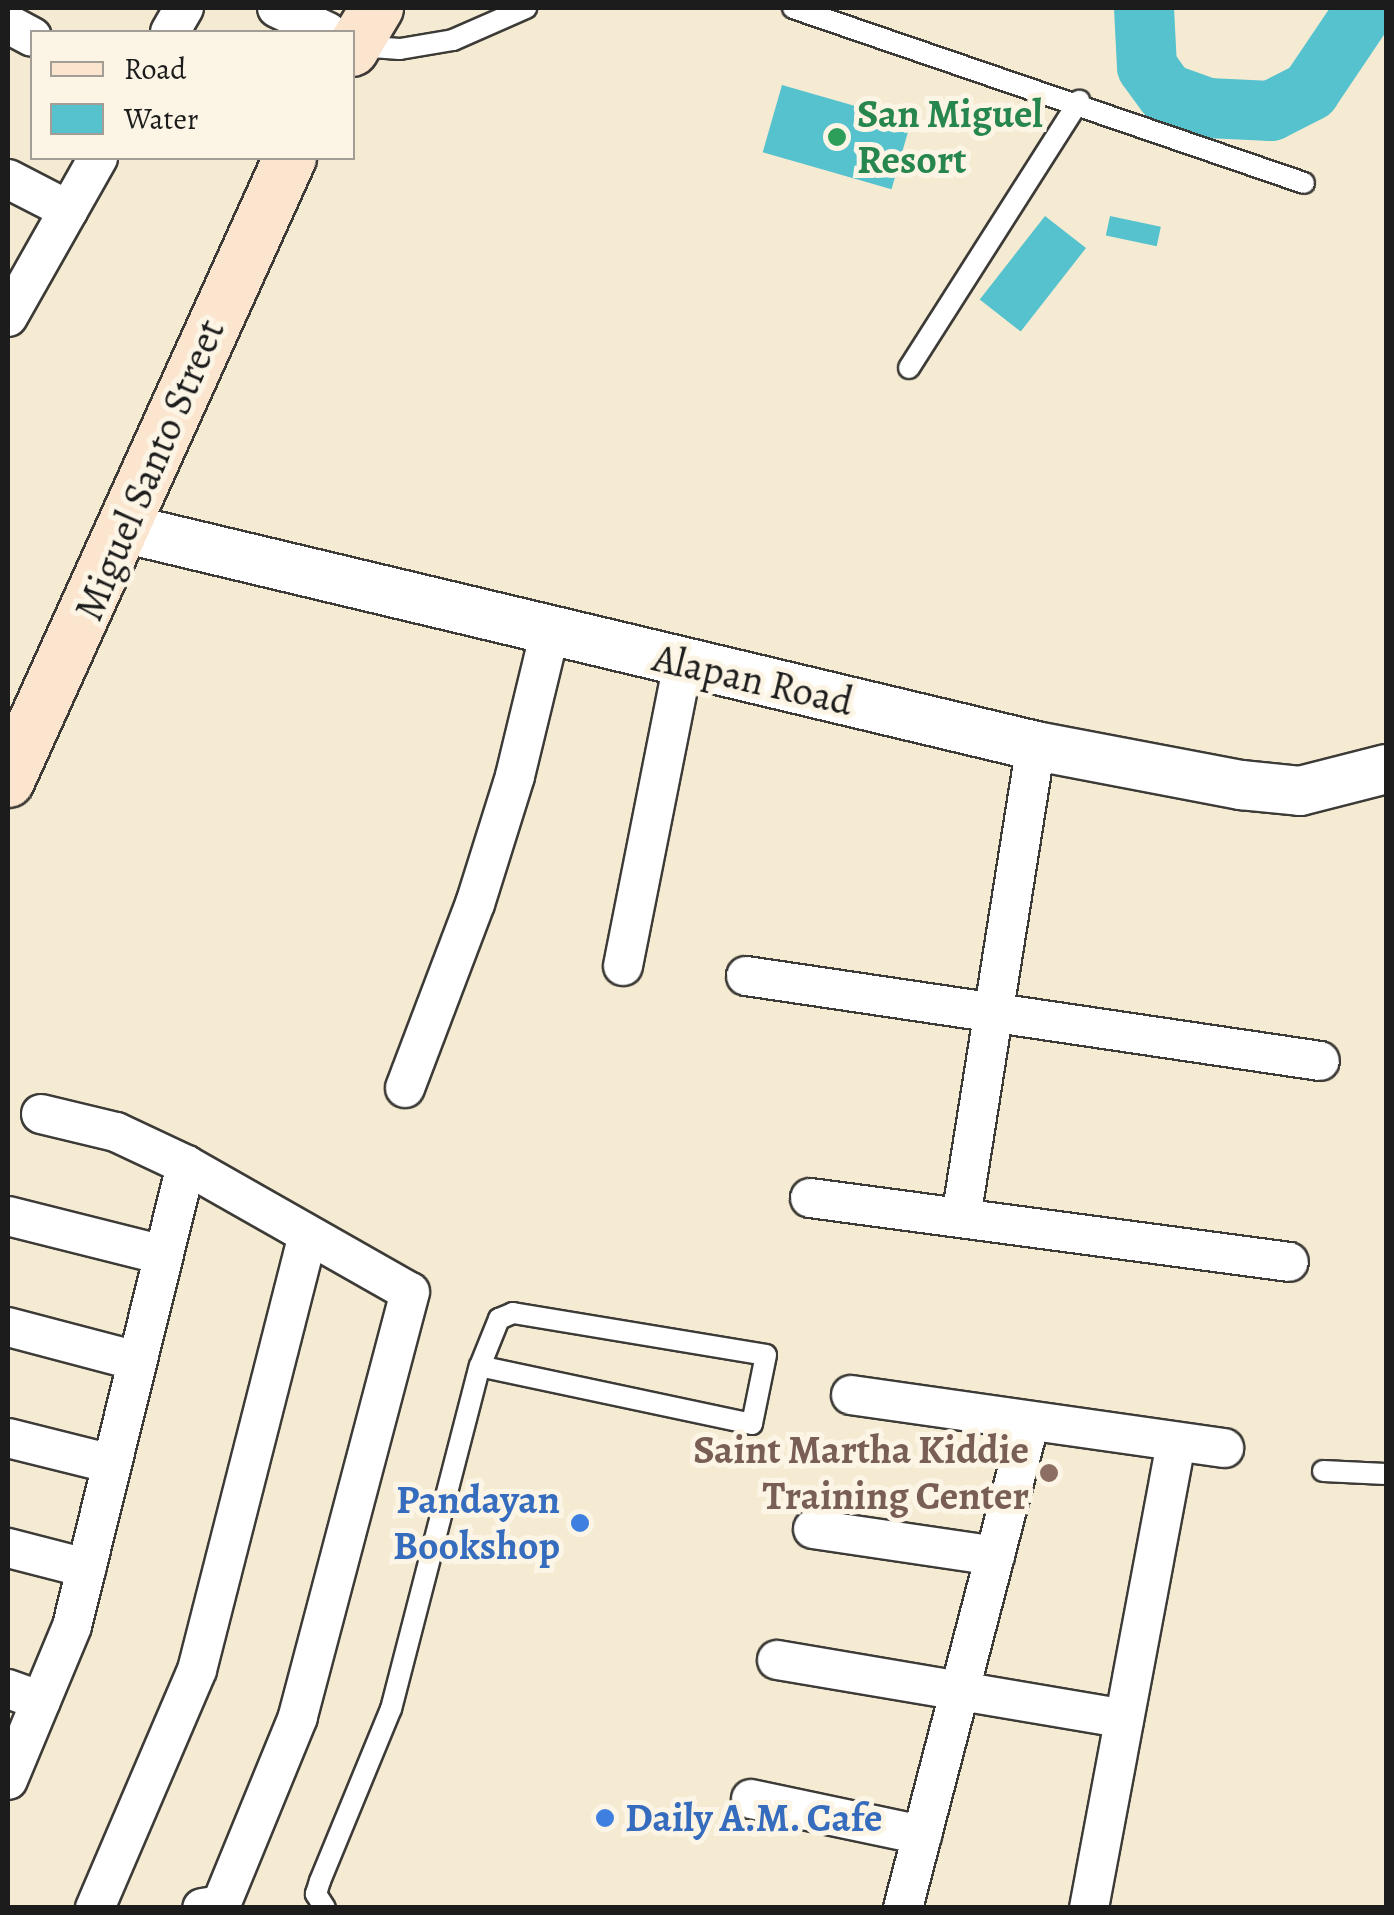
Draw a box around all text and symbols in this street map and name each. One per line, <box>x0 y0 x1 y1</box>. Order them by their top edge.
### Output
legend <box>30 30 355 160</box>
text: Road <box>124 49 186 89</box>
place label: San Miguel Resort <box>857 90 1043 184</box>
text: Water <box>124 99 198 139</box>
marker: San Miguel Resort <box>826 126 848 148</box>
street label: Miguel Santo Street <box>65 312 235 628</box>
street label: Alapan Road <box>648 634 858 726</box>
place label: Saint Martha Kiddie Training Center <box>693 1426 1029 1520</box>
marker: Saint Martha Kiddie Training Center <box>1038 1462 1060 1484</box>
place label: Pandayan Bookshop <box>393 1476 560 1570</box>
marker: Pandayan Bookshop <box>569 1512 591 1534</box>
place label: Daily A.M. Cafe <box>625 1794 883 1842</box>
marker: Daily A.M. Cafe <box>594 1807 616 1829</box>

